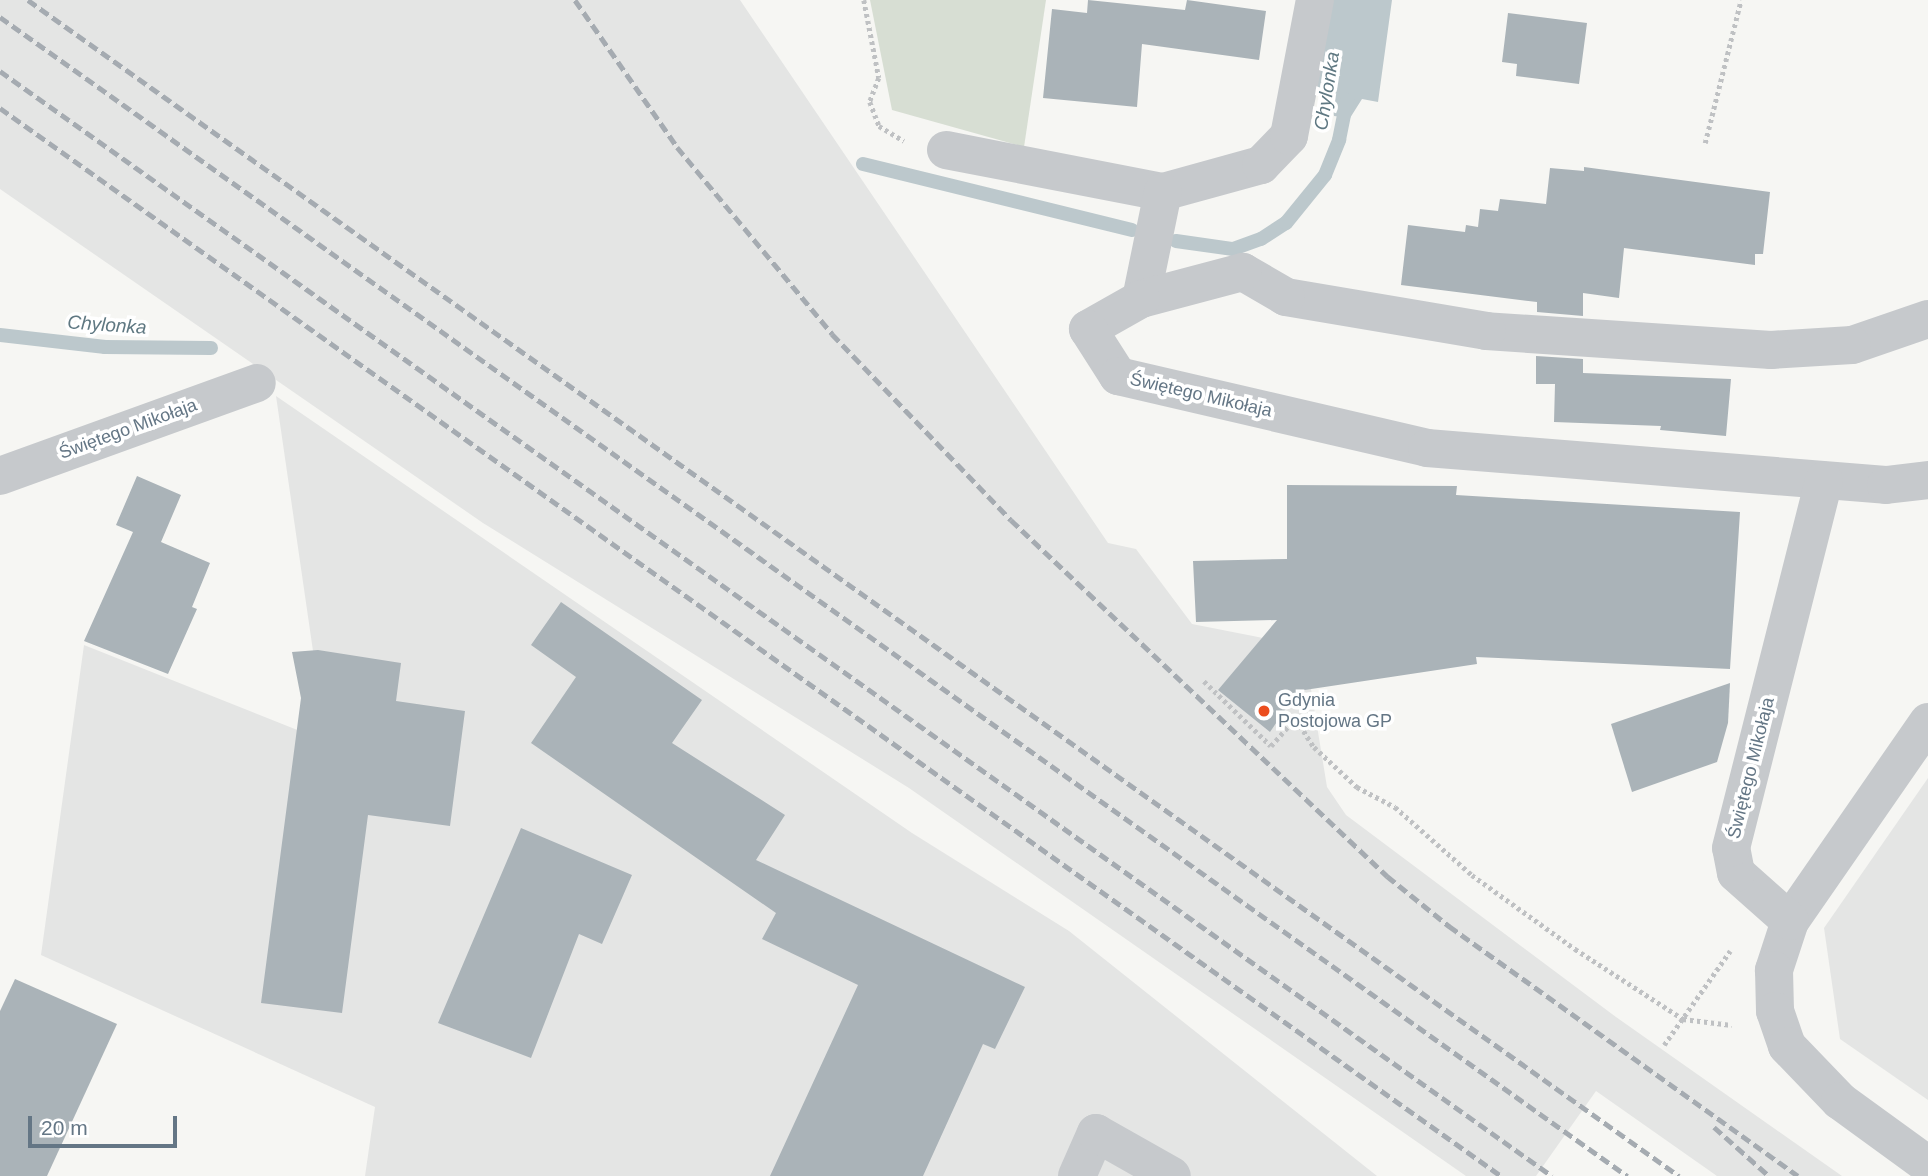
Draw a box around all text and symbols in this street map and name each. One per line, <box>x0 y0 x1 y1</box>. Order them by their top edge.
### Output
water label: Chylonka <box>1310 50 1344 132</box>
water label: Chylonka <box>67 311 147 339</box>
street label: Świętego Mikołaja <box>1128 368 1274 422</box>
street label: Świętego Mikołaja <box>56 394 200 464</box>
place label: Gdynia Postojowa GP <box>1278 690 1392 732</box>
street label: Świętego Mikołaja <box>1723 695 1779 841</box>
marker: Gdynia Postojowa GP <box>1256 703 1272 719</box>
scale bar <box>32 1102 180 1146</box>
text: 20 m <box>41 1116 88 1139</box>

